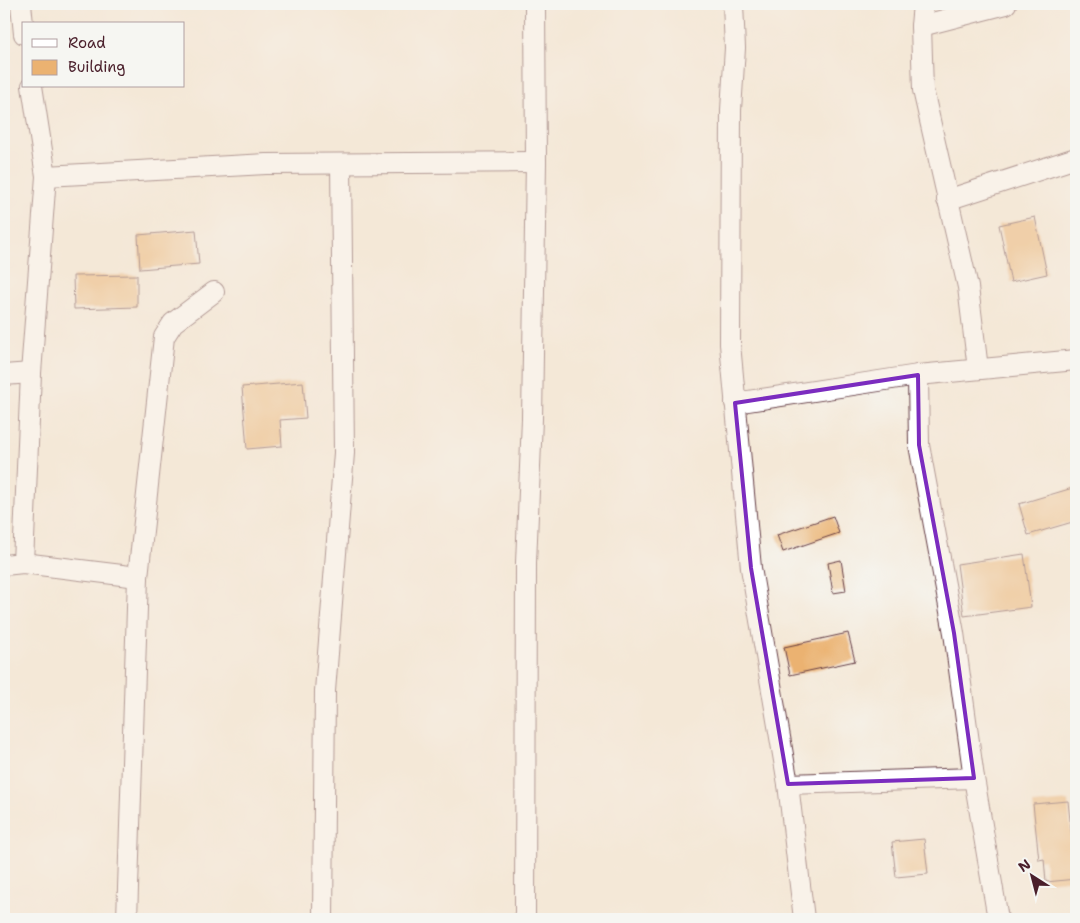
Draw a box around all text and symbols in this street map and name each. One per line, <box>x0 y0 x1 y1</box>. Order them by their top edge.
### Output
legend <box>22 22 185 88</box>
text: Road <box>68 33 106 53</box>
text: Building <box>68 57 125 77</box>
north arrow <box>1008 850 1058 900</box>
text: N <box>1015 855 1034 876</box>

